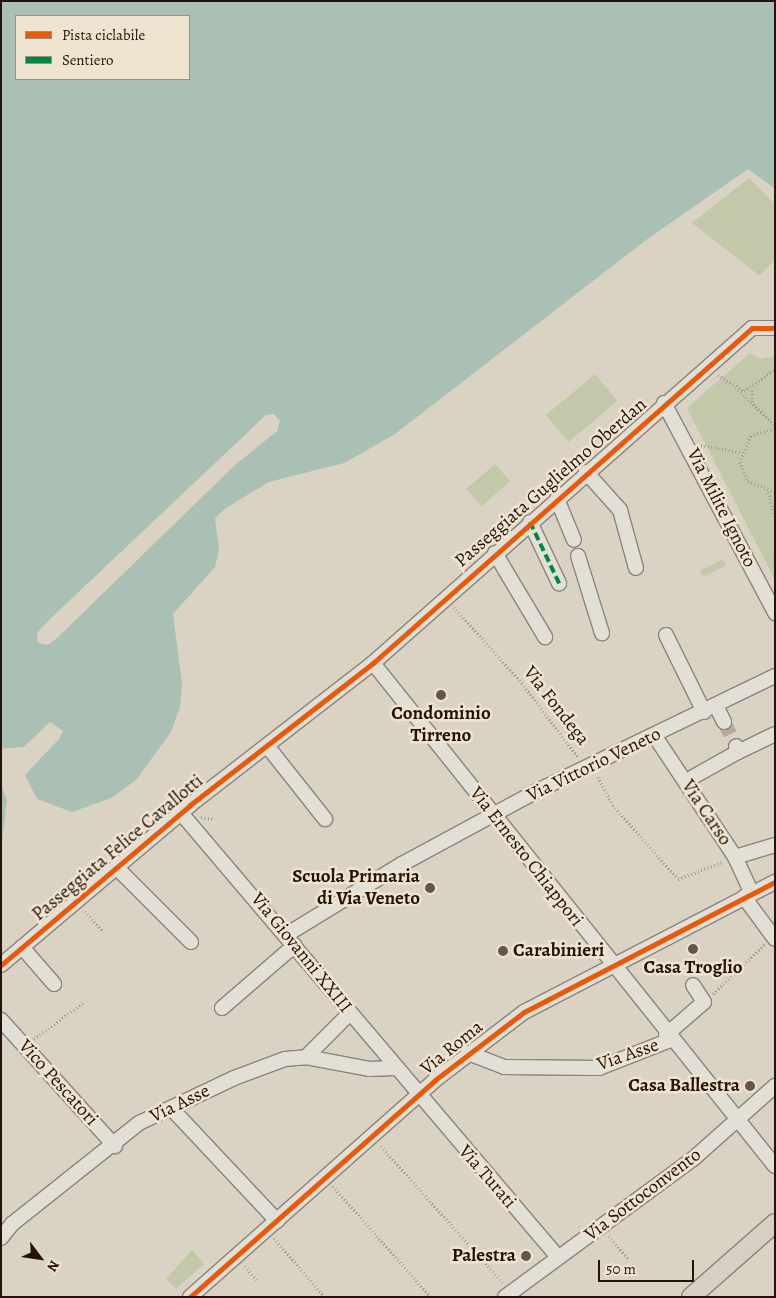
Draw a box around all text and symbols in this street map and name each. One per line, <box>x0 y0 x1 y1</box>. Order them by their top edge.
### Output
legend <box>15 15 190 80</box>
text: Pista ciclabile <box>62 25 145 45</box>
text: Sentiero <box>62 50 114 70</box>
street label: Passeggiata Guglielmo Oberdan <box>450 393 652 573</box>
street label: Via Milite Ignoto <box>681 445 761 571</box>
street label: Via Fondega <box>518 662 594 750</box>
marker: Condominio Tirreno <box>435 689 447 701</box>
place label: Condominio Tirreno <box>391 703 491 747</box>
street label: Via Vittorio Veneto <box>523 723 665 807</box>
street label: Passeggiata Felice Cavallotti <box>28 770 208 926</box>
street label: Via Carso <box>676 776 736 850</box>
street label: Via Ernesto Chiappori <box>464 783 588 931</box>
place label: Scuola Primaria di Via Veneto <box>292 866 420 910</box>
marker: Scuola Primaria di Via Veneto <box>424 882 436 894</box>
street label: Via Giovanni XXIII <box>246 888 356 1018</box>
place label: Carabinieri <box>513 940 604 962</box>
marker: Casa Troglio <box>687 943 699 955</box>
marker: Carabinieri <box>497 945 509 957</box>
place label: Casa Troglio <box>643 957 743 979</box>
street label: Via Roma <box>416 1016 488 1080</box>
street label: Via Asse <box>594 1034 662 1076</box>
street label: Vico Pescatori <box>13 1035 103 1131</box>
place label: Casa Ballestra <box>628 1075 740 1097</box>
street label: Via Asse <box>146 1080 214 1128</box>
marker: Casa Ballestra <box>744 1080 756 1092</box>
street label: Via Turati <box>453 1141 521 1213</box>
street label: Via Sottoconvento <box>580 1144 706 1246</box>
north arrow <box>15 1233 65 1283</box>
place label: Palestra <box>452 1245 516 1267</box>
marker: Palestra <box>520 1250 532 1262</box>
scale bar <box>601 1250 697 1282</box>
text: N <box>43 1257 64 1275</box>
text: 50 m <box>606 1259 636 1279</box>

